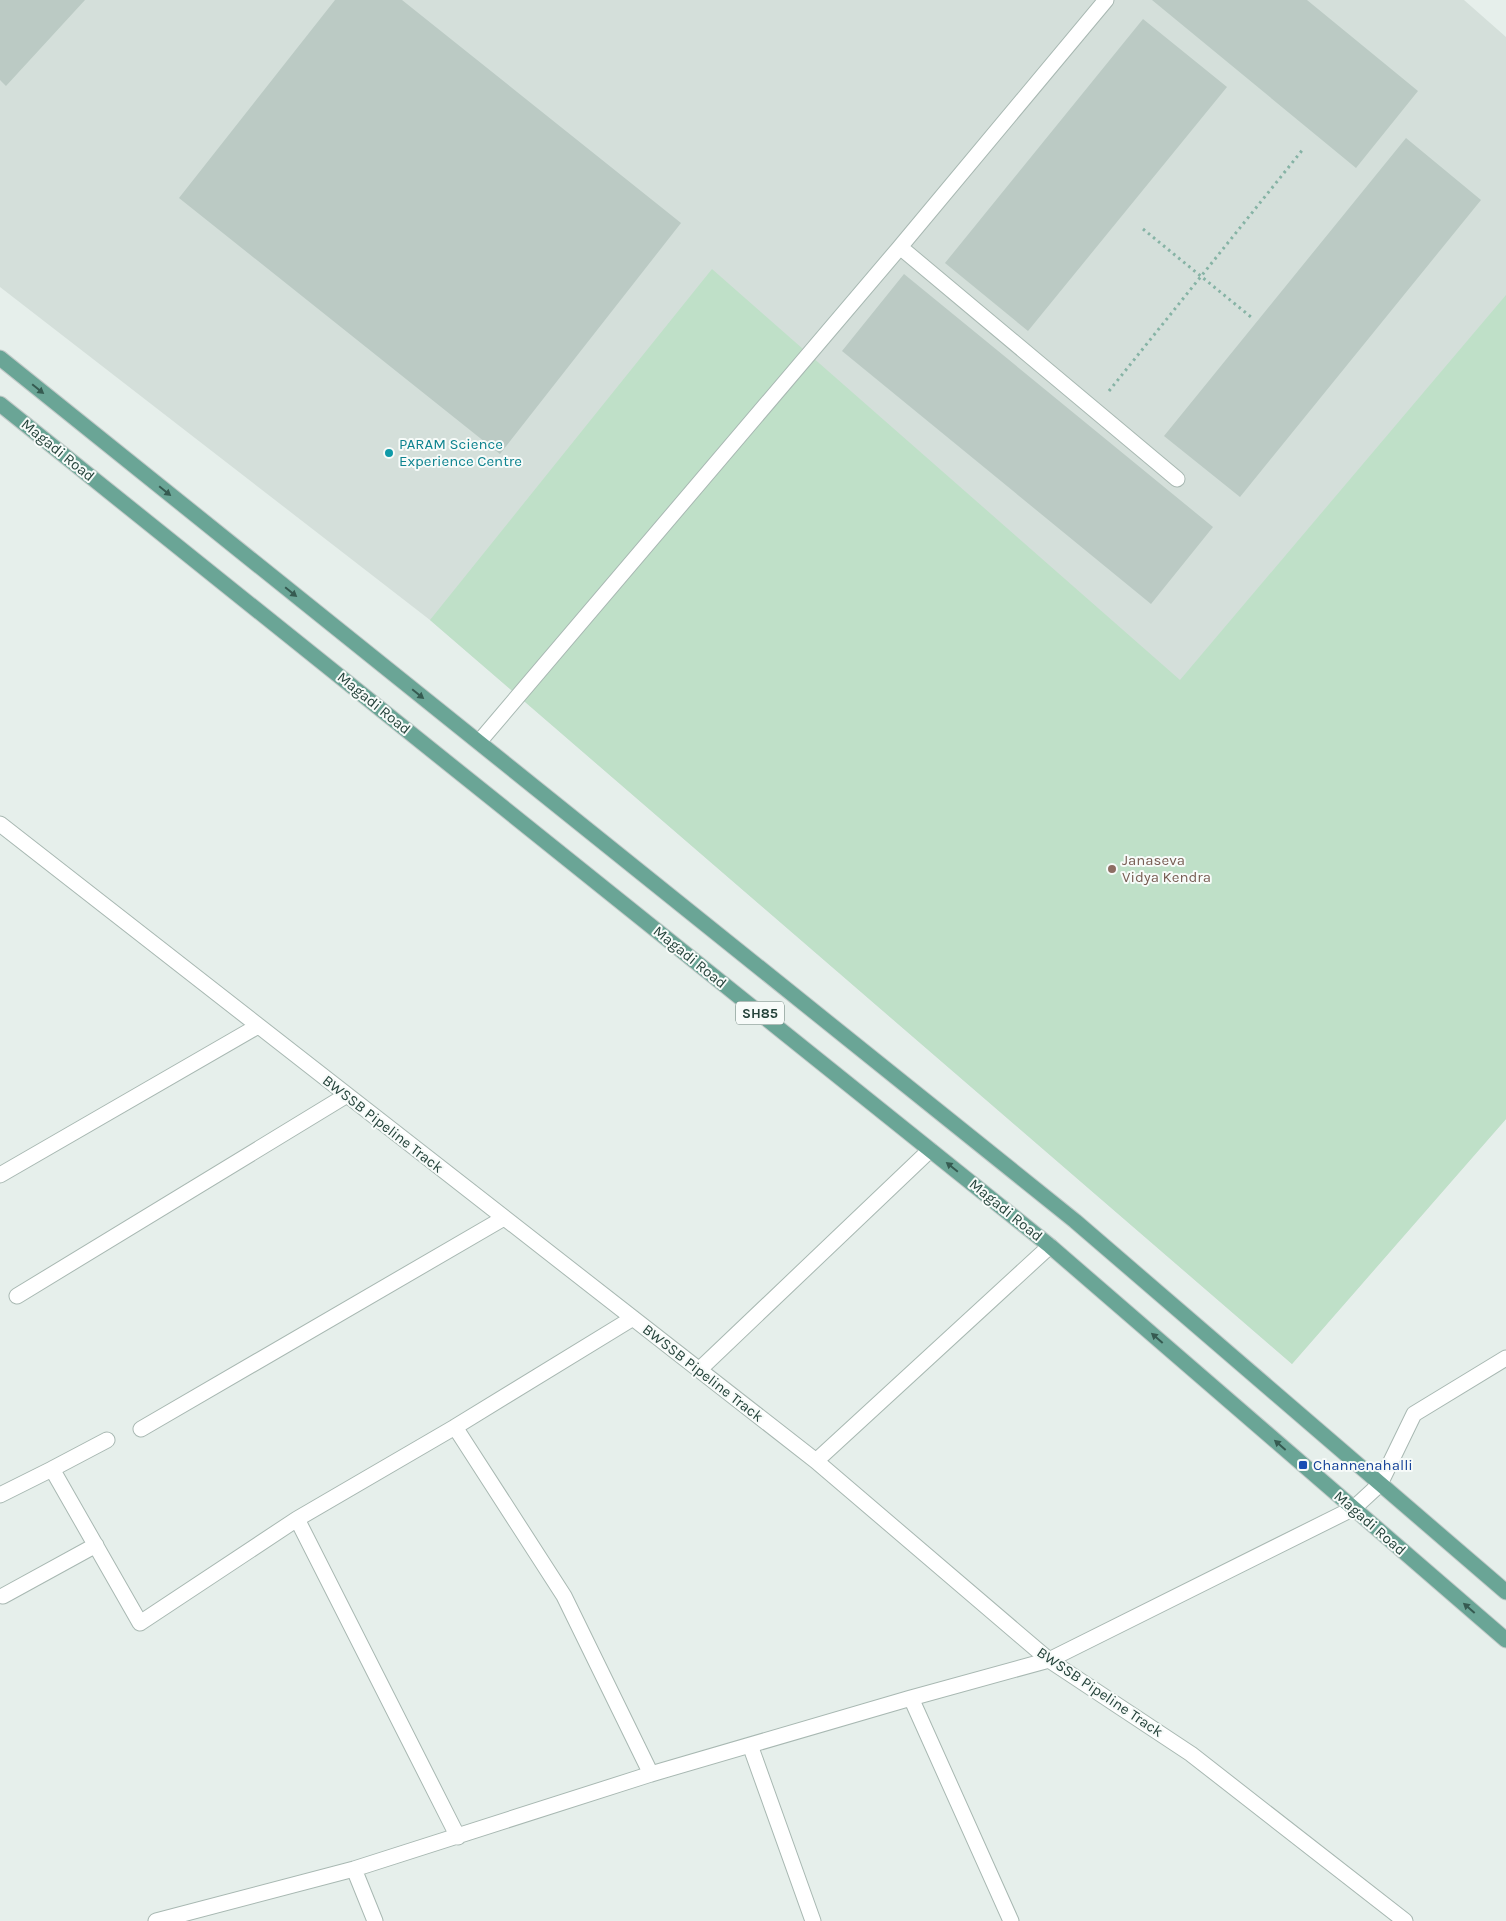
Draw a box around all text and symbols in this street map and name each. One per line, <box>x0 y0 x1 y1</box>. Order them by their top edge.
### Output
one-way arrow <box>31 383 44 394</box>
street label: Magadi Road <box>18 415 98 485</box>
place label: PARAM Science Experience Centre <box>399 435 522 470</box>
marker: PARAM Science Experience Centre <box>383 447 395 459</box>
one-way arrow <box>158 485 171 496</box>
one-way arrow <box>285 587 298 598</box>
street label: Magadi Road <box>334 668 414 738</box>
one-way arrow <box>411 688 424 699</box>
place label: Janaseva Vidya Kendra <box>1122 851 1211 886</box>
marker: Janaseva Vidya Kendra <box>1106 863 1118 875</box>
street label: Magadi Road <box>650 922 730 992</box>
road number: SH85 <box>736 1001 784 1024</box>
street label: BWSSB Pipeline Track <box>319 1071 447 1177</box>
one-way arrow <box>945 1162 958 1172</box>
street label: Magadi Road <box>966 1175 1046 1245</box>
street label: BWSSB Pipeline Track <box>639 1320 767 1426</box>
one-way arrow <box>1150 1333 1163 1344</box>
one-way arrow <box>1273 1439 1286 1450</box>
place label: Channenahalli <box>1313 1456 1413 1474</box>
marker: Channenahalli <box>1297 1459 1309 1471</box>
street label: Magadi Road <box>1330 1487 1410 1559</box>
one-way arrow <box>1463 1603 1475 1614</box>
street label: BWSSB Pipeline Track <box>1034 1643 1166 1741</box>

